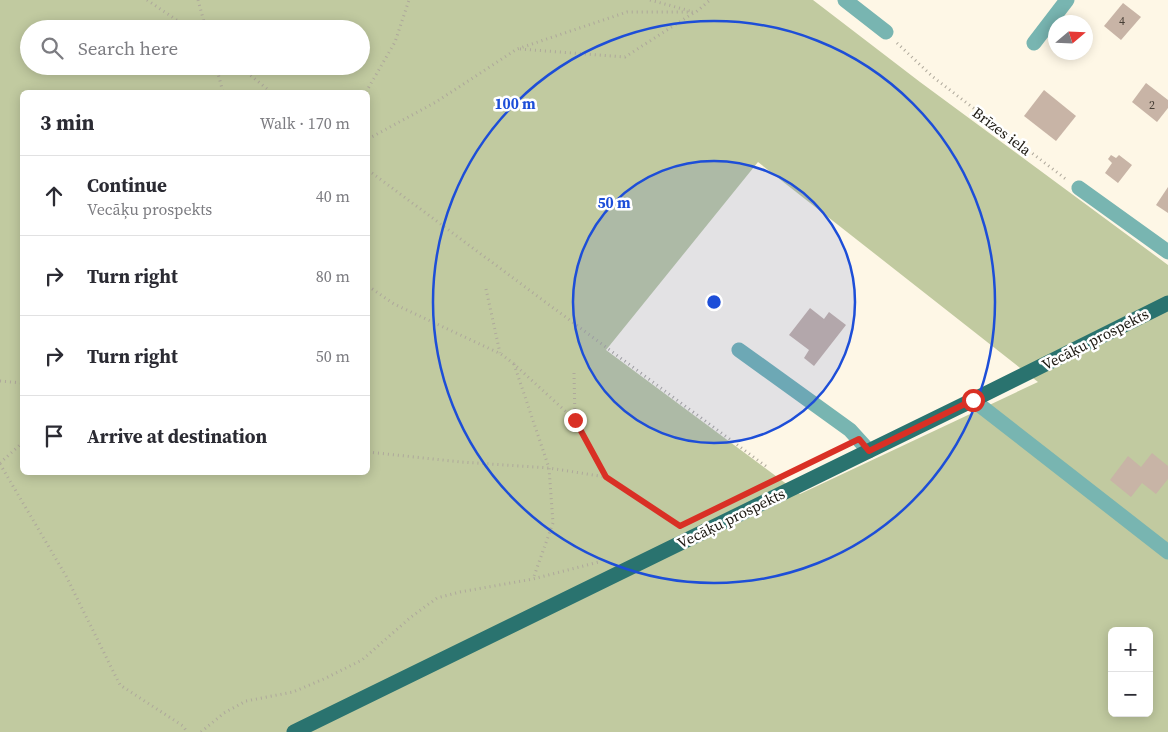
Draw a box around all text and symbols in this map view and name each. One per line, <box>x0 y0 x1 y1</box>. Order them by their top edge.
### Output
house number: 4 <box>1119 13 1125 29</box>
north arrow <box>1048 15 1093 60</box>
search box <box>20 20 370 75</box>
icon: search <box>38 34 66 62</box>
text: Search here <box>78 35 178 61</box>
text: 100 m <box>494 93 536 114</box>
house number: 2 <box>1149 97 1155 113</box>
street label: Brīzes iela <box>968 102 1036 160</box>
text: 3 min <box>40 108 95 137</box>
text: Walk · 170 m <box>260 112 350 134</box>
text: Continue <box>87 172 167 198</box>
icon: ahead <box>40 182 68 210</box>
text: 40 m <box>316 185 350 207</box>
text: 50 m <box>597 192 631 213</box>
text: Vecāķu prospekts <box>87 198 212 220</box>
icon: right <box>40 262 68 290</box>
text: Turn right <box>87 263 178 289</box>
text: 80 m <box>316 265 350 287</box>
centre of rings <box>705 293 723 311</box>
street label: Vecāķu prospekts <box>1038 303 1152 375</box>
icon: right <box>40 342 68 370</box>
text: Turn right <box>87 343 178 369</box>
text: 50 m <box>316 345 350 367</box>
route start <box>962 389 985 412</box>
route end <box>564 409 587 432</box>
icon: arrive <box>40 422 68 450</box>
text: Arrive at destination <box>87 423 267 449</box>
street label: Vecāķu prospekts <box>674 483 788 553</box>
map controls <box>1108 627 1153 717</box>
button: + <box>1108 627 1153 672</box>
button: − <box>1108 672 1153 717</box>

